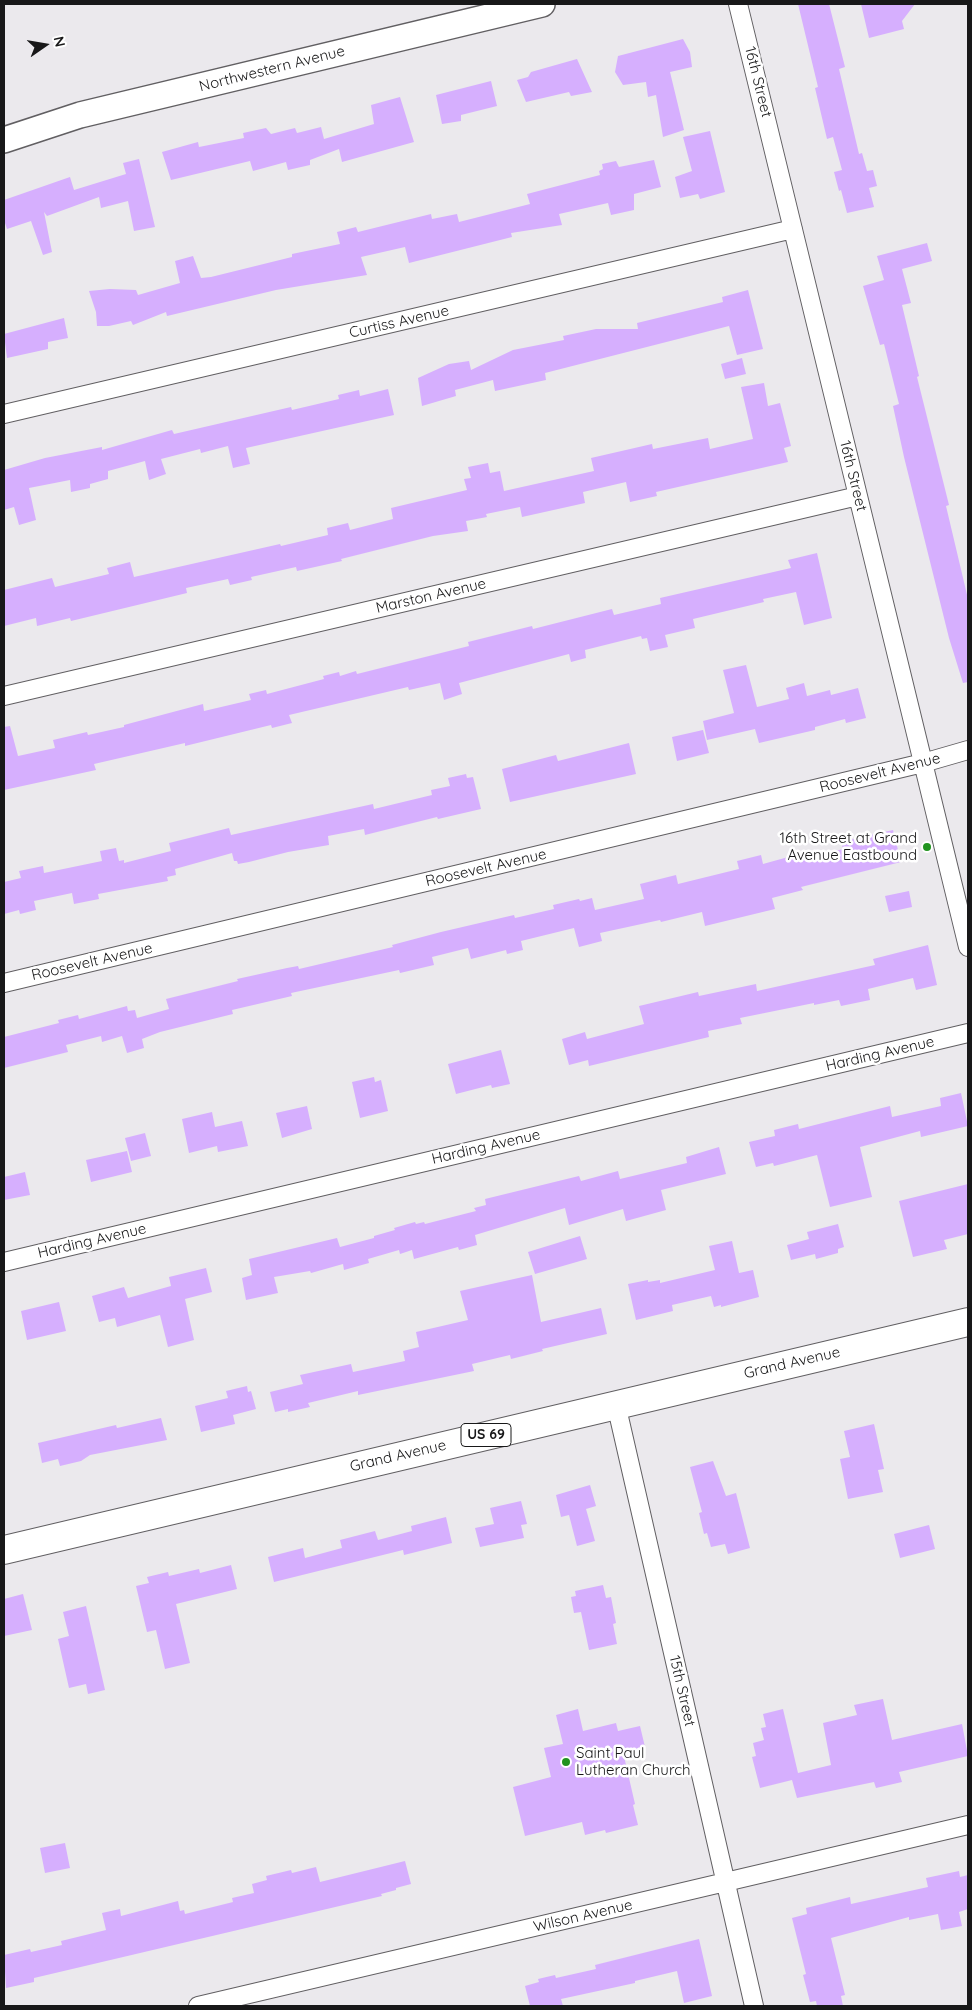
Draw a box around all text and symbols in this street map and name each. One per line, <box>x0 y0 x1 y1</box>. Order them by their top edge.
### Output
north arrow <box>20 20 70 70</box>
text: N <box>50 35 70 49</box>
street label: Northwestern Avenue <box>197 42 347 96</box>
street label: 16th Street <box>741 45 775 119</box>
street label: Curtiss Avenue <box>347 302 451 342</box>
street label: 16th Street <box>836 439 870 513</box>
street label: Marston Avenue <box>374 575 488 617</box>
street label: Roosevelt Avenue <box>818 749 942 797</box>
place label: 16th Street at Grand Avenue Eastbound <box>779 829 917 864</box>
marker: 16th Street at Grand Avenue Eastbound <box>921 841 933 853</box>
street label: Roosevelt Avenue <box>424 845 548 891</box>
street label: Roosevelt Avenue <box>30 939 154 985</box>
street label: Harding Avenue <box>824 1033 936 1075</box>
street label: Harding Avenue <box>430 1126 542 1168</box>
street label: Harding Avenue <box>36 1220 148 1262</box>
street label: Grand Avenue <box>742 1343 842 1383</box>
road number: US 69 <box>461 1424 511 1446</box>
street label: Grand Avenue <box>348 1436 448 1476</box>
street label: 15th Street <box>665 1654 699 1728</box>
place label: Saint Paul Lutheran Church <box>576 1744 691 1779</box>
marker: Saint Paul Lutheran Church <box>560 1756 572 1768</box>
street label: Wilson Avenue <box>532 1896 634 1936</box>

